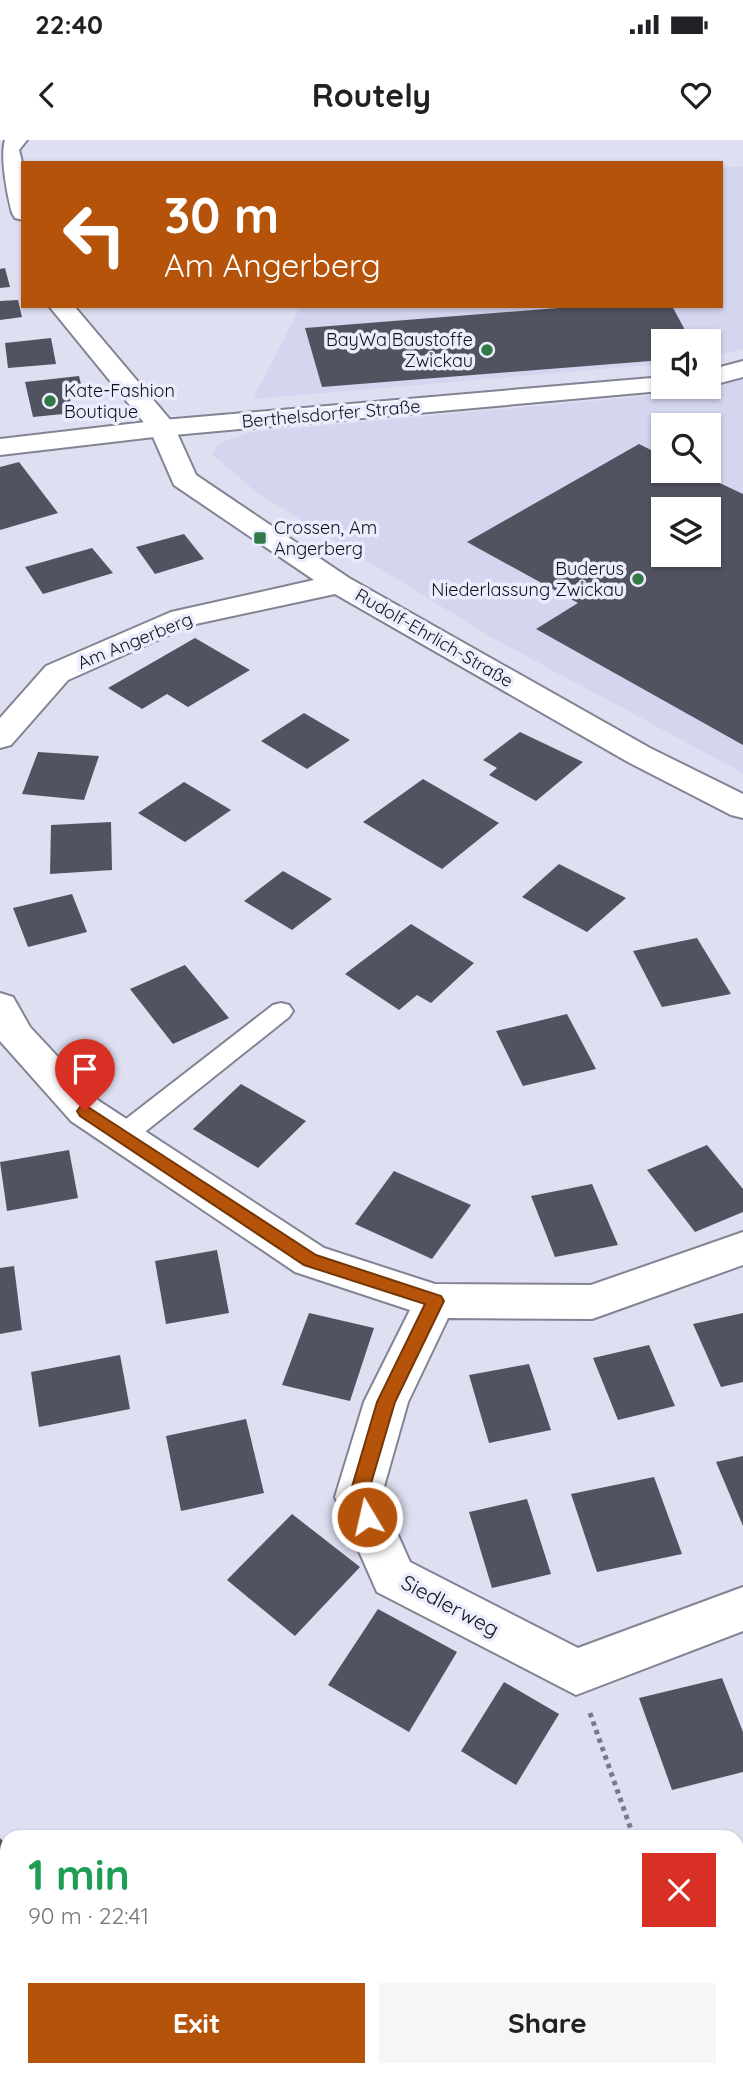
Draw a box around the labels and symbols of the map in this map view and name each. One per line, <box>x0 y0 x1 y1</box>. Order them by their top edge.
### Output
place label: BayWa Baustoffe Zwickau <box>326 328 473 372</box>
marker: BayWa Baustoffe Zwickau <box>479 342 495 358</box>
place label: Kate-Fashion Boutique <box>64 379 175 423</box>
marker: Kate-Fashion Boutique <box>42 393 58 409</box>
street label: Berthelsdorfer Straße <box>241 394 421 433</box>
place label: Crossen, Am Angerberg <box>274 516 377 560</box>
marker: Crossen, Am Angerberg <box>252 530 268 546</box>
place label: Buderus Niederlassung Zwickau <box>431 557 624 601</box>
marker: Buderus Niederlassung Zwickau <box>630 571 646 587</box>
street label: Rudolf-Ehrlich-Straße <box>351 583 517 692</box>
street label: Am Angerberg <box>74 607 196 674</box>
pin <box>55 1039 115 1111</box>
position arrow <box>330 1480 404 1554</box>
street label: Siedlerweg <box>397 1568 504 1642</box>

